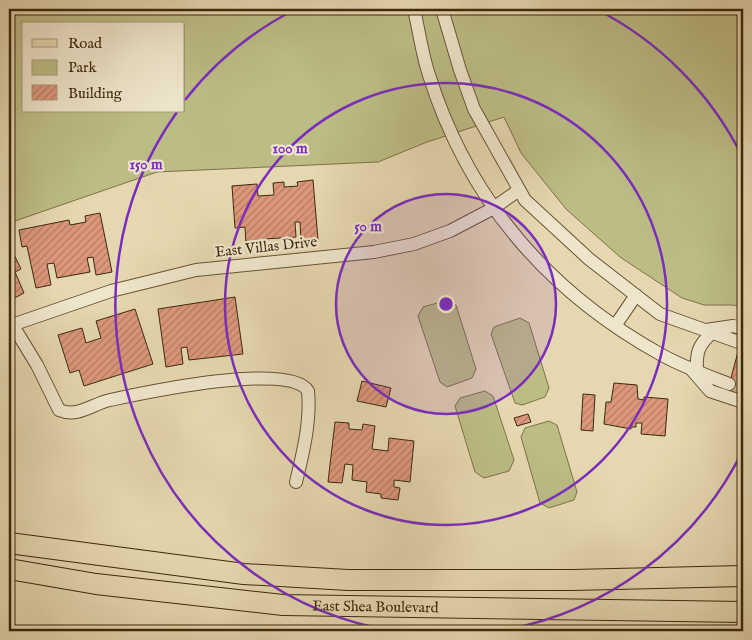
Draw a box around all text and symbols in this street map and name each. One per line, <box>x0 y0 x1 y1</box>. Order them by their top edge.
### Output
legend <box>22 22 185 112</box>
text: Road <box>68 34 103 53</box>
text: Park <box>68 58 98 77</box>
text: Building <box>68 84 123 103</box>
text: 100 m <box>272 139 308 158</box>
text: 150 m <box>129 155 163 174</box>
text: 50 m <box>354 217 382 236</box>
street label: East Villas Drive <box>214 232 318 262</box>
centre of rings <box>437 295 455 313</box>
street label: East Shea Boulevard <box>312 596 440 617</box>

